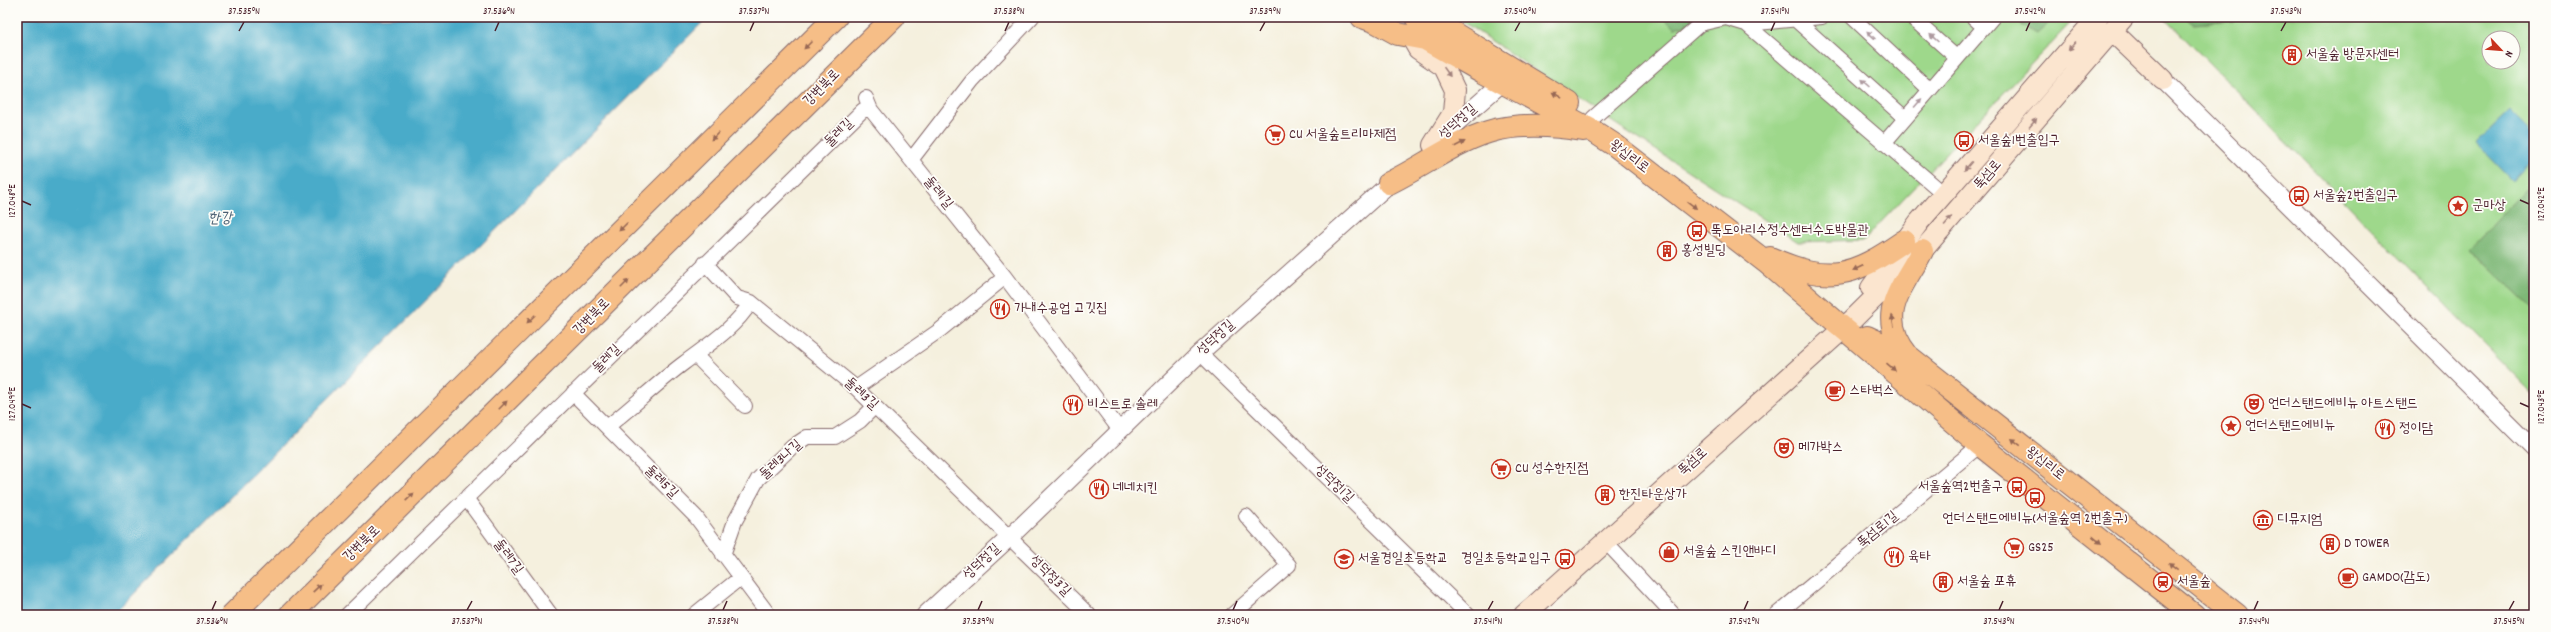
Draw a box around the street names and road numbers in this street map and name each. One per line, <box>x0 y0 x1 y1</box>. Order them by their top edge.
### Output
street label: 강변북로 <box>799 65 845 111</box>
street label: 성덕정길 <box>1435 99 1482 145</box>
street label: 둘레길 <box>820 114 859 152</box>
street label: 왕십리로 <box>1605 135 1653 179</box>
street label: 뚝섬로 <box>1969 156 2007 194</box>
street label: 둘레1길 <box>919 172 958 214</box>
street label: 강변북로 <box>569 294 615 340</box>
street label: 성덕정길 <box>1193 315 1240 361</box>
street label: 둘레길 <box>588 339 627 378</box>
street label: 둘레3길 <box>839 373 883 415</box>
street label: 둘레3나길 <box>755 435 807 485</box>
street label: 왕십리로 <box>2021 442 2069 486</box>
street label: 뚝섬로 <box>1674 443 1712 481</box>
street label: 성덕정1길 <box>1310 460 1359 508</box>
street label: 둘레5길 <box>640 461 683 504</box>
street label: 뚝섬로1길 <box>1853 506 1903 553</box>
street label: 강변북로 <box>339 521 385 567</box>
street label: 둘레7길 <box>488 535 528 579</box>
street label: 성덕정길 <box>959 539 1006 585</box>
street label: 성덕정3길 <box>1025 551 1076 602</box>

